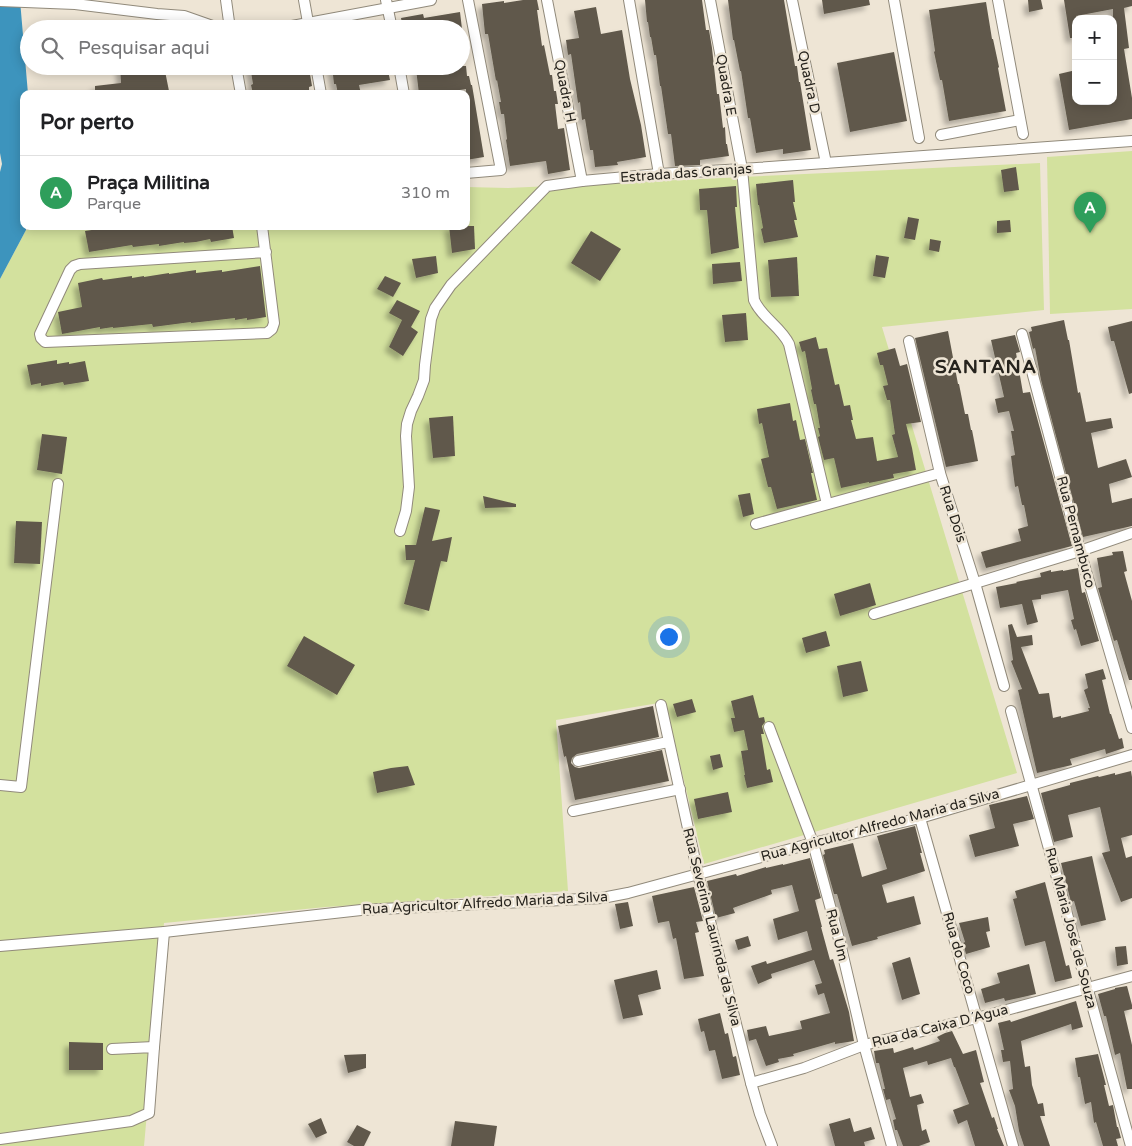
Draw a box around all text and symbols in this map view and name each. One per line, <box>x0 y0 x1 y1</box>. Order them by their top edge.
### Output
map controls <box>1072 15 1117 105</box>
button: + <box>1072 15 1117 60</box>
search box <box>20 20 470 75</box>
icon: search <box>38 34 66 62</box>
text: Pesquisar aqui <box>78 37 210 59</box>
street label: Quadra D <box>794 49 824 115</box>
street label: Quadra E <box>712 53 740 117</box>
street label: Quadra H <box>551 58 579 124</box>
button: − <box>1072 60 1117 105</box>
text: Por perto <box>40 110 134 135</box>
street label: Estrada das Granjas <box>620 160 753 186</box>
text: Praça Militina <box>87 172 210 194</box>
text: A <box>50 183 62 203</box>
text: 310 m <box>401 183 450 203</box>
pin: A <box>1074 192 1106 233</box>
text: Parque <box>87 194 141 214</box>
district label: SANTANA <box>935 356 1037 378</box>
street label: Rua Pernambuco <box>1053 474 1099 590</box>
street label: Rua Dois <box>936 483 970 545</box>
your location <box>656 624 682 650</box>
street label: Rua Agricultor Alfredo Maria da Silva <box>759 785 1001 865</box>
street label: Rua Severina Laurinda da Silva <box>679 826 745 1028</box>
street label: Rua Maria José de Souza <box>1041 846 1101 1010</box>
street label: Rua Agricultor Alfredo Maria da Silva <box>362 888 608 918</box>
street label: Rua Um <box>822 907 852 963</box>
street label: Rua do Coco <box>939 910 979 996</box>
street label: Rua da Caixa D´Agua <box>870 1001 1010 1051</box>

